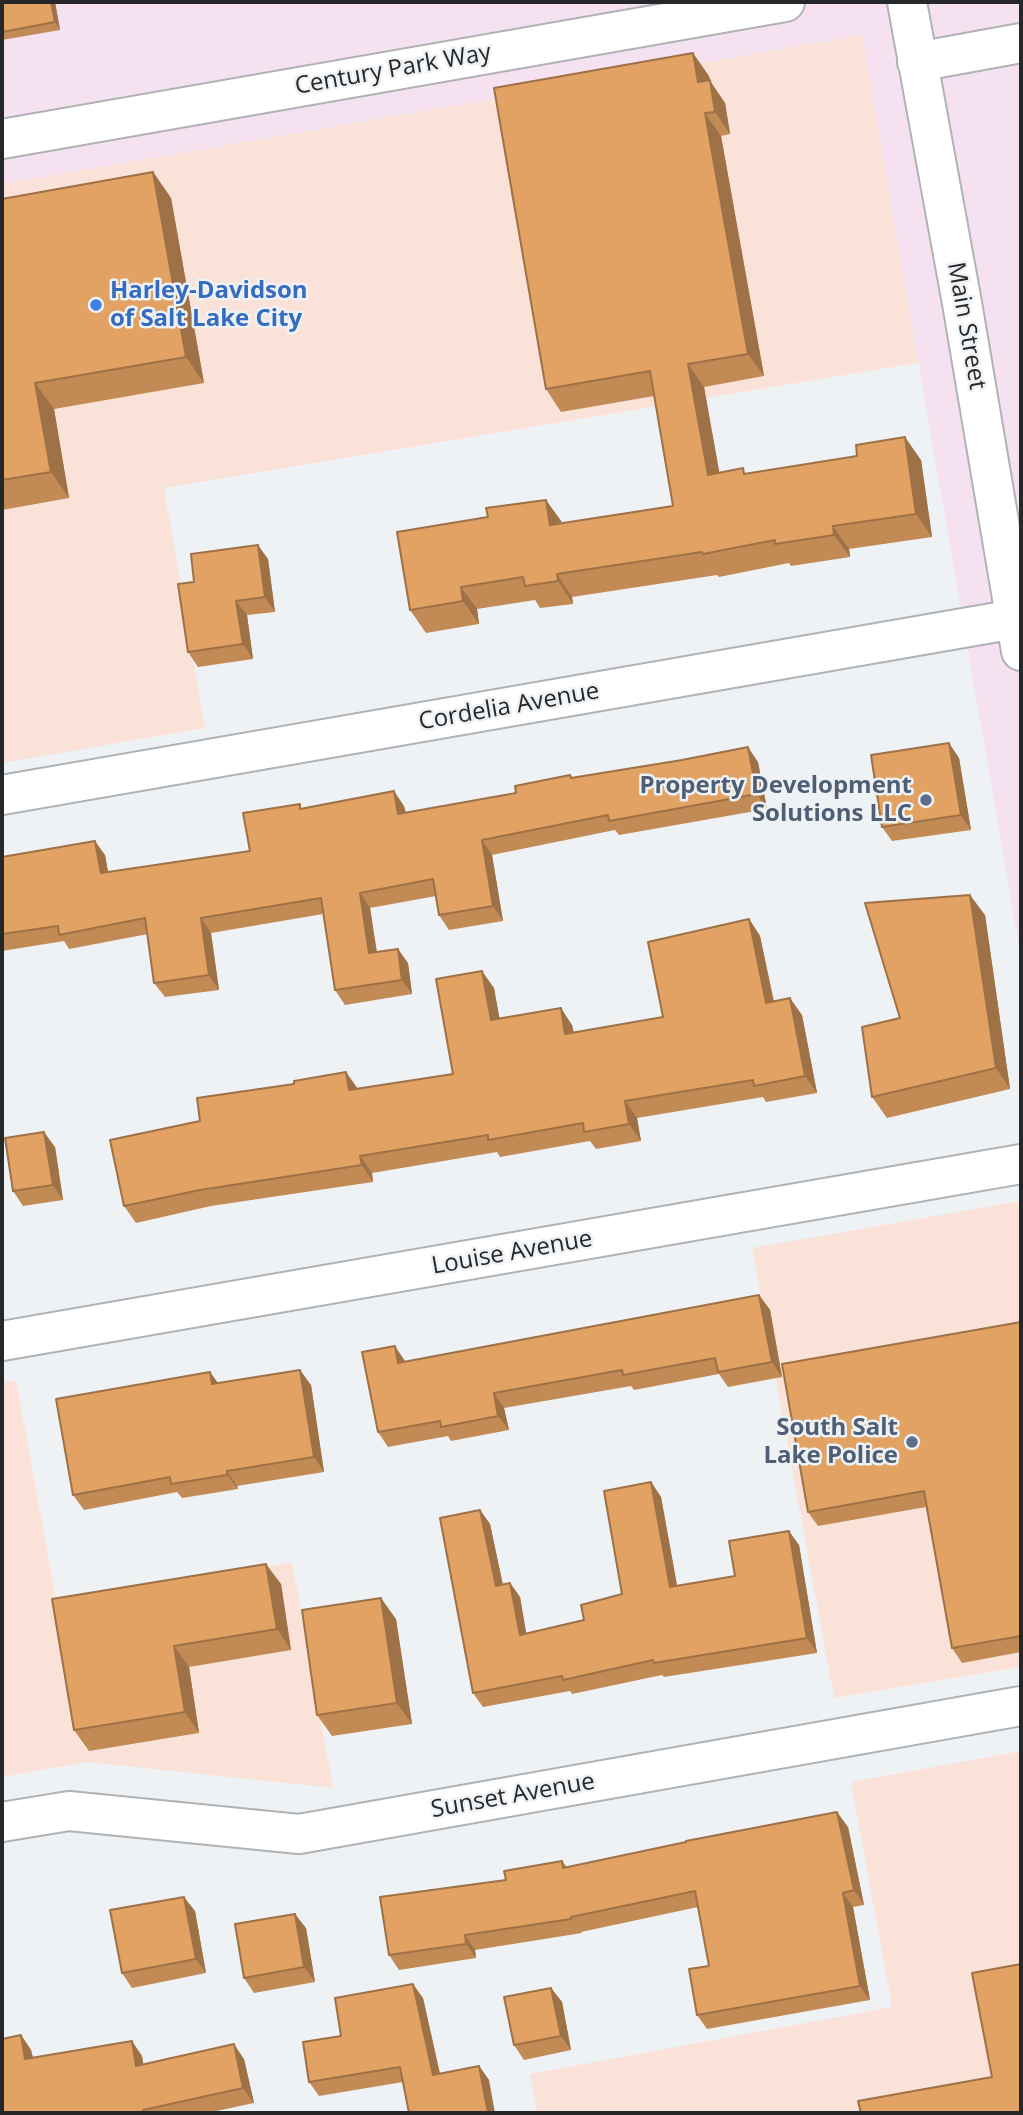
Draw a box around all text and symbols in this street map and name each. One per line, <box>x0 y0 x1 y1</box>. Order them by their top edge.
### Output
street label: Century Park Way <box>293 39 493 101</box>
street label: Main Street <box>941 260 991 392</box>
place label: Harley-Davidson of Salt Lake City <box>110 277 308 333</box>
marker: Harley-Davidson of Salt Lake City <box>88 297 104 313</box>
street label: Cordelia Avenue <box>417 677 601 737</box>
place label: Property Development Solutions LLC <box>640 772 912 828</box>
marker: Property Development Solutions LLC <box>918 792 934 808</box>
street label: Louise Avenue <box>430 1225 594 1281</box>
place label: South Salt Lake Police <box>764 1414 898 1470</box>
marker: South Salt Lake Police <box>904 1434 920 1450</box>
street label: Sunset Avenue <box>429 1767 597 1825</box>

